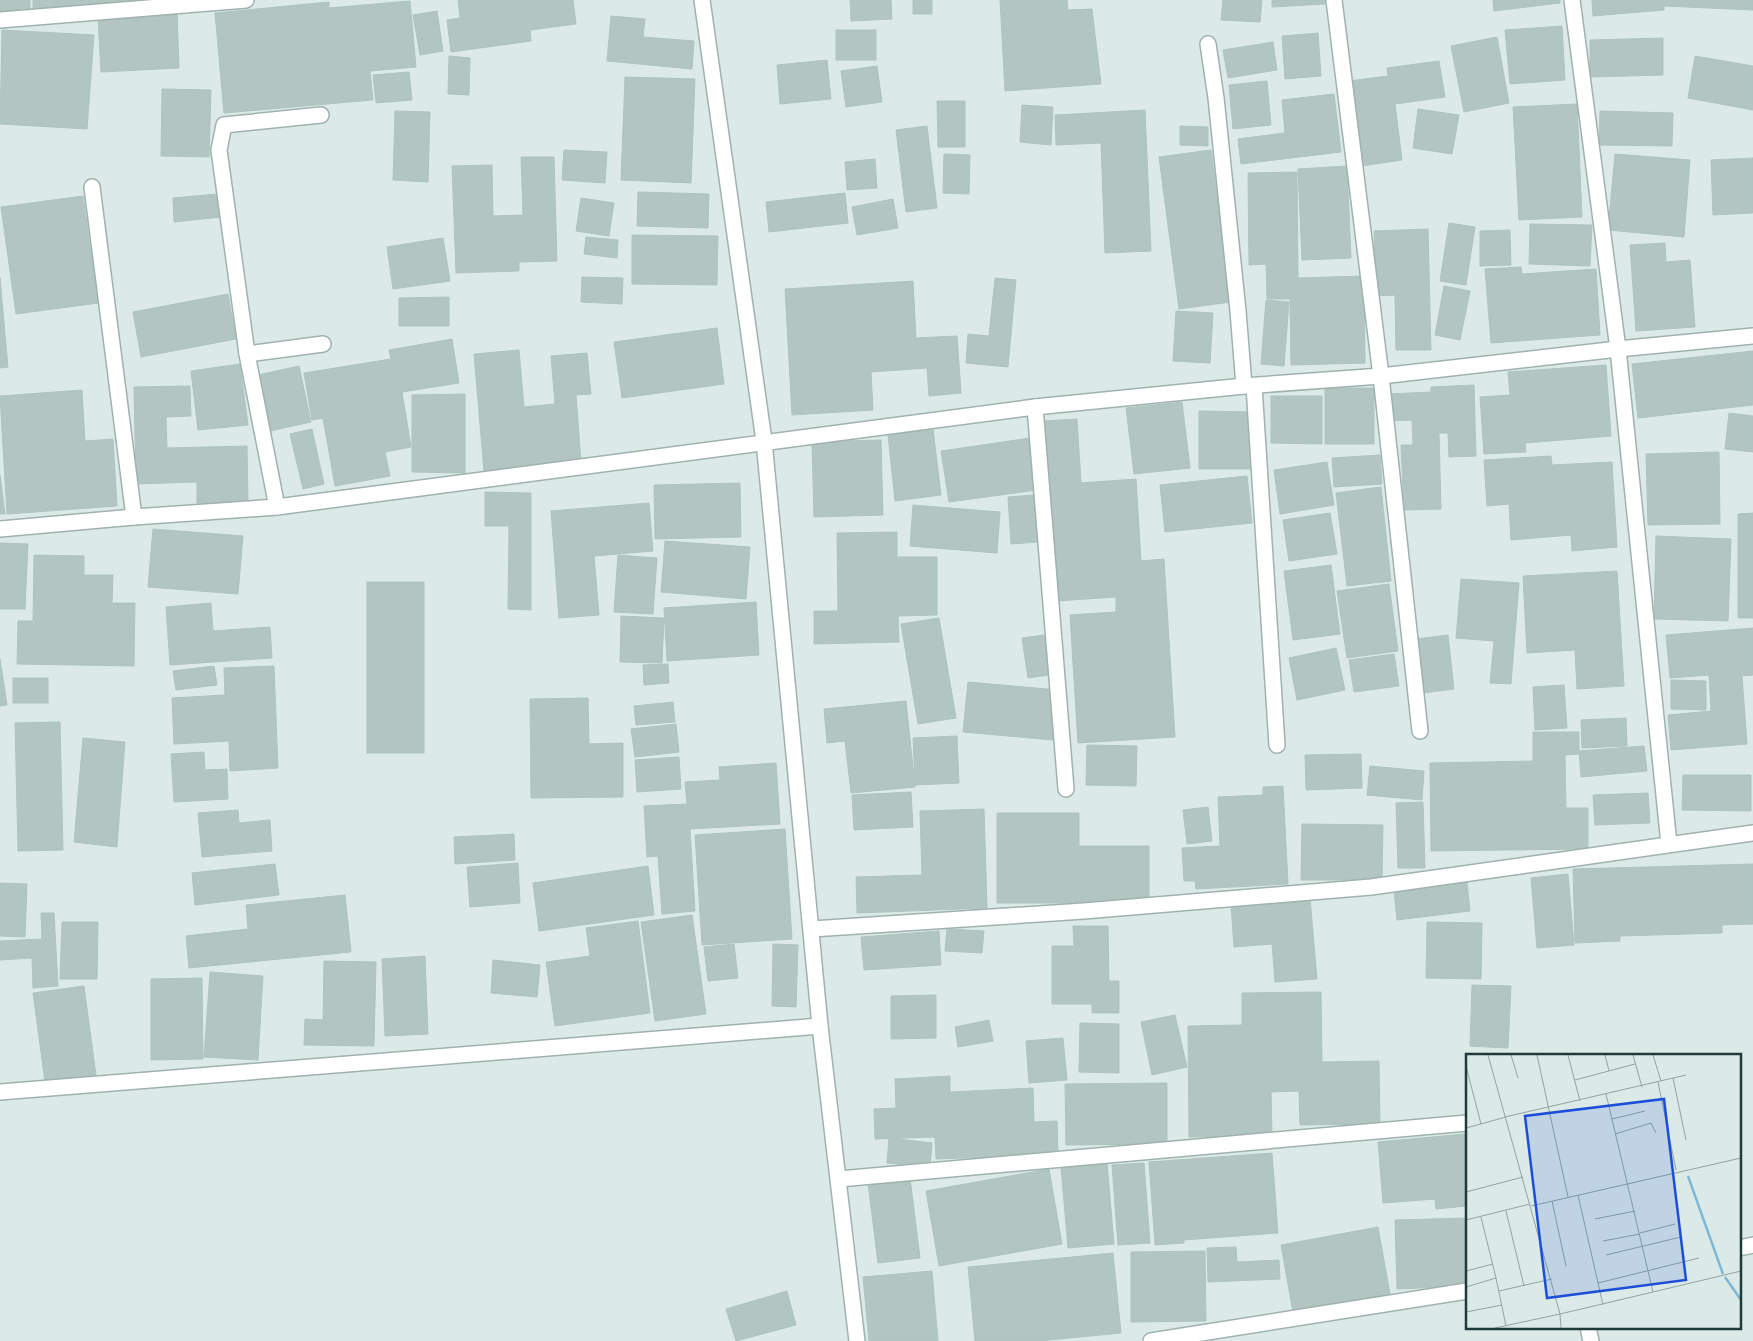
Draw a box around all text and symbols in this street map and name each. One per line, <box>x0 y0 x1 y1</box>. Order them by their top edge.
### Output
inset map <box>1466 1054 1740 1328</box>

